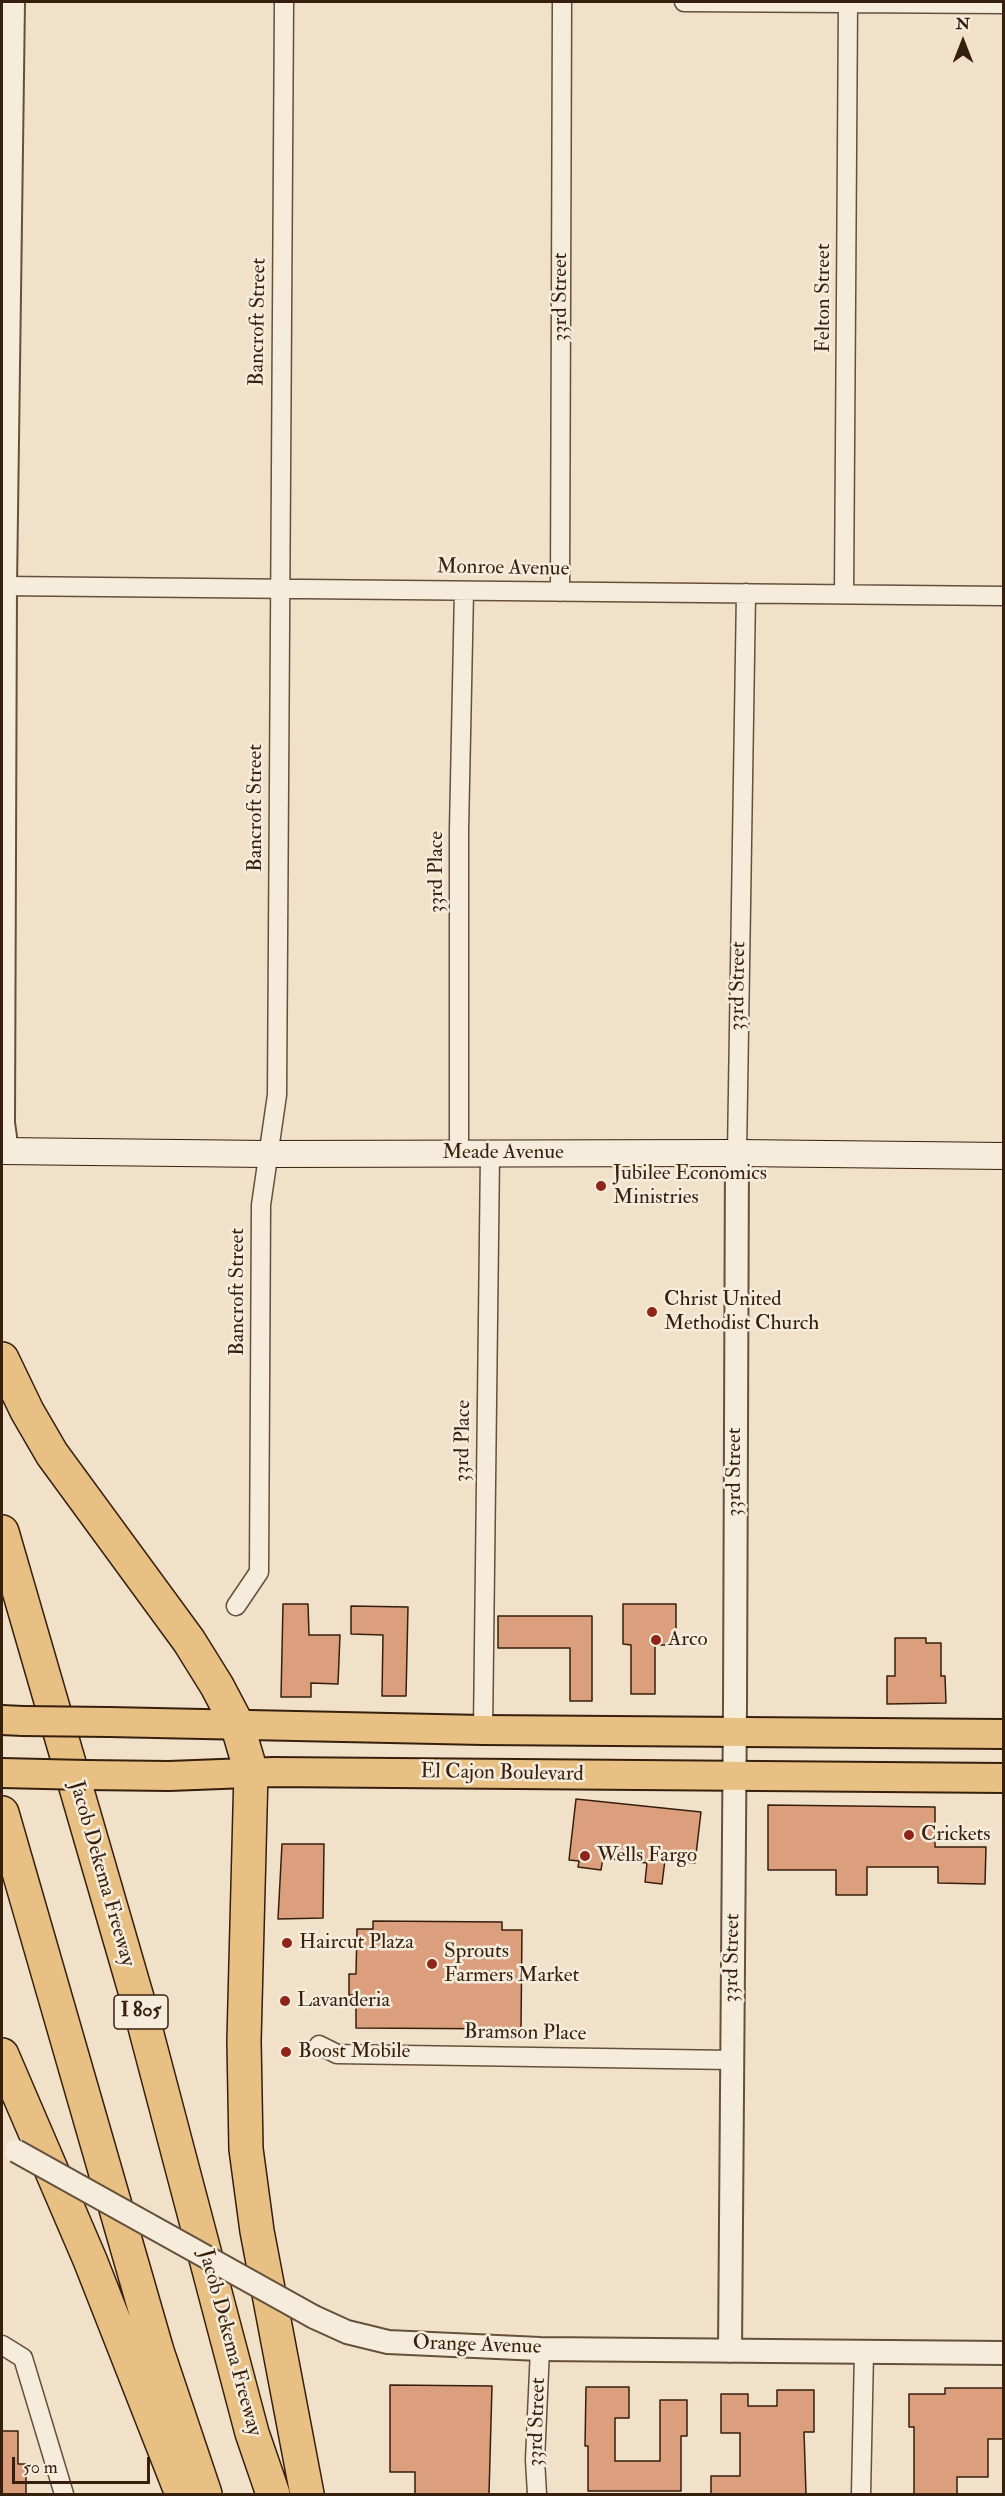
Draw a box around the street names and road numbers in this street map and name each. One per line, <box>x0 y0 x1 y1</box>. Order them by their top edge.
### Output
street label: Felton Street <box>811 243 837 353</box>
street label: 33rd Street <box>548 252 574 342</box>
street label: Bancroft Street <box>245 258 273 386</box>
street label: Monroe Avenue <box>436 555 570 583</box>
street label: Bancroft Street <box>243 744 269 872</box>
street label: 33rd Place <box>424 831 450 913</box>
street label: 33rd Street <box>726 941 752 1031</box>
street label: Meade Avenue <box>442 1140 564 1166</box>
street label: Bancroft Street <box>225 1228 251 1356</box>
street label: 33rd Place <box>451 1400 477 1482</box>
street label: 33rd Street <box>722 1427 748 1517</box>
street label: El Cajon Boulevard <box>420 1760 584 1788</box>
street label: Jacob Dekema Freeway <box>62 1778 140 1970</box>
street label: 33rd Street <box>720 1913 746 2003</box>
road number: I 805 <box>114 1995 168 2029</box>
street label: Bramson Place <box>464 2020 586 2048</box>
street label: Jacob Dekema Freeway <box>192 2247 266 2439</box>
street label: Orange Avenue <box>412 2331 542 2361</box>
street label: 33rd Street <box>524 2377 552 2467</box>

